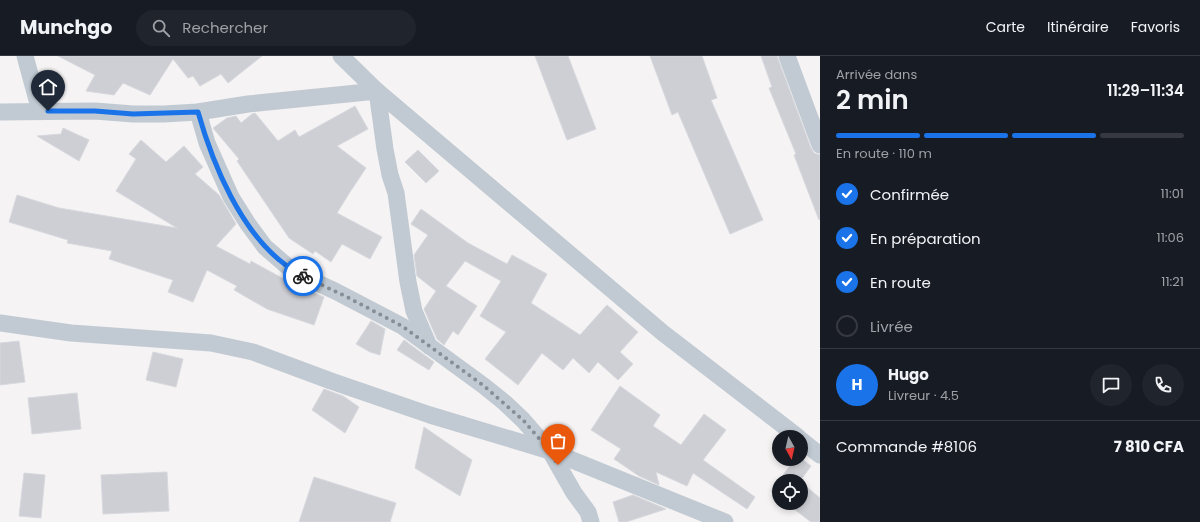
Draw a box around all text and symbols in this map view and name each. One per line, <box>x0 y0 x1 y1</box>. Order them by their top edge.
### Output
search box <box>136 10 416 46</box>
text: Munchgo <box>20 14 112 41</box>
icon: search <box>150 17 172 39</box>
text: Rechercher <box>182 17 268 38</box>
text: Carte <box>986 17 1025 37</box>
text: Itinéraire <box>1047 17 1109 37</box>
text: Favoris <box>1131 17 1180 37</box>
text: Arrivée dans <box>836 65 917 84</box>
pin <box>31 70 65 111</box>
icon: home <box>37 76 59 98</box>
text: 11:29–11:34 <box>1107 80 1184 101</box>
text: 2 min <box>836 82 909 118</box>
text: En route · 110 m <box>836 144 932 163</box>
icon: check <box>836 183 858 205</box>
text: Confirmée <box>870 184 949 205</box>
text: 11:01 <box>1161 184 1184 203</box>
icon: check <box>836 227 858 249</box>
text: En préparation <box>870 228 981 249</box>
text: 11:06 <box>1156 228 1184 247</box>
courier <box>283 256 323 296</box>
icon: bike <box>292 265 314 287</box>
icon: check <box>836 271 858 293</box>
text: En route <box>870 272 931 293</box>
text: 11:21 <box>1161 272 1184 291</box>
text: Livrée <box>870 316 913 337</box>
text: Hugo <box>888 364 929 385</box>
button: chat <box>1090 364 1132 406</box>
button: phone <box>1142 364 1184 406</box>
text: H <box>852 374 862 395</box>
text: Livreur · 4.5 <box>888 386 959 405</box>
pin <box>541 424 575 465</box>
icon: bag <box>547 430 569 452</box>
north arrow <box>772 430 808 466</box>
map controls <box>772 430 808 510</box>
text: Commande #8106 <box>836 436 977 457</box>
text: 7 810 CFA <box>1114 436 1184 457</box>
button: locate <box>772 474 808 510</box>

